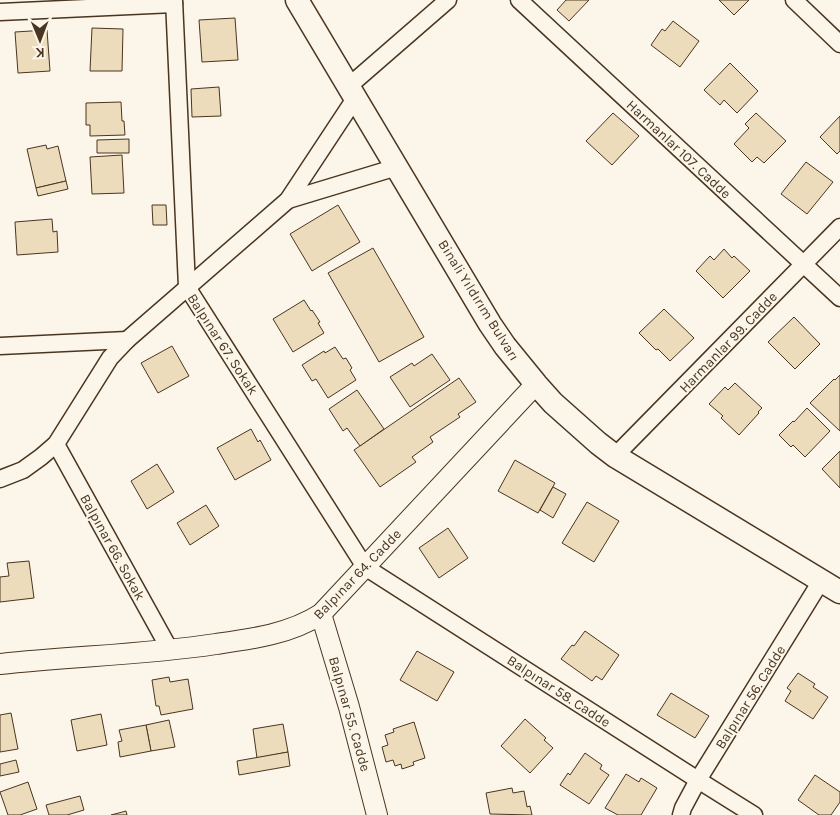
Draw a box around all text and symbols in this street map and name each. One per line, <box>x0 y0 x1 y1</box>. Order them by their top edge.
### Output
north arrow <box>15 15 65 65</box>
text: K <box>35 44 45 61</box>
street label: Harmanlar 107. Cadde <box>623 97 734 202</box>
street label: Binali Yıldırım Bulvarı <box>434 237 523 364</box>
street label: Harmanlar 99. Cadde <box>676 288 781 396</box>
street label: Balpınar 67. Sokak <box>184 290 262 398</box>
street label: Balpınar 66. Sokak <box>76 491 149 603</box>
street label: Balpınar 64. Cadde <box>310 526 405 623</box>
street label: Balpınar 56. Cadde <box>712 642 789 752</box>
street label: Balpınar 58. Cadde <box>504 652 614 731</box>
street label: Balpınar 55. Cadde <box>325 655 374 774</box>

